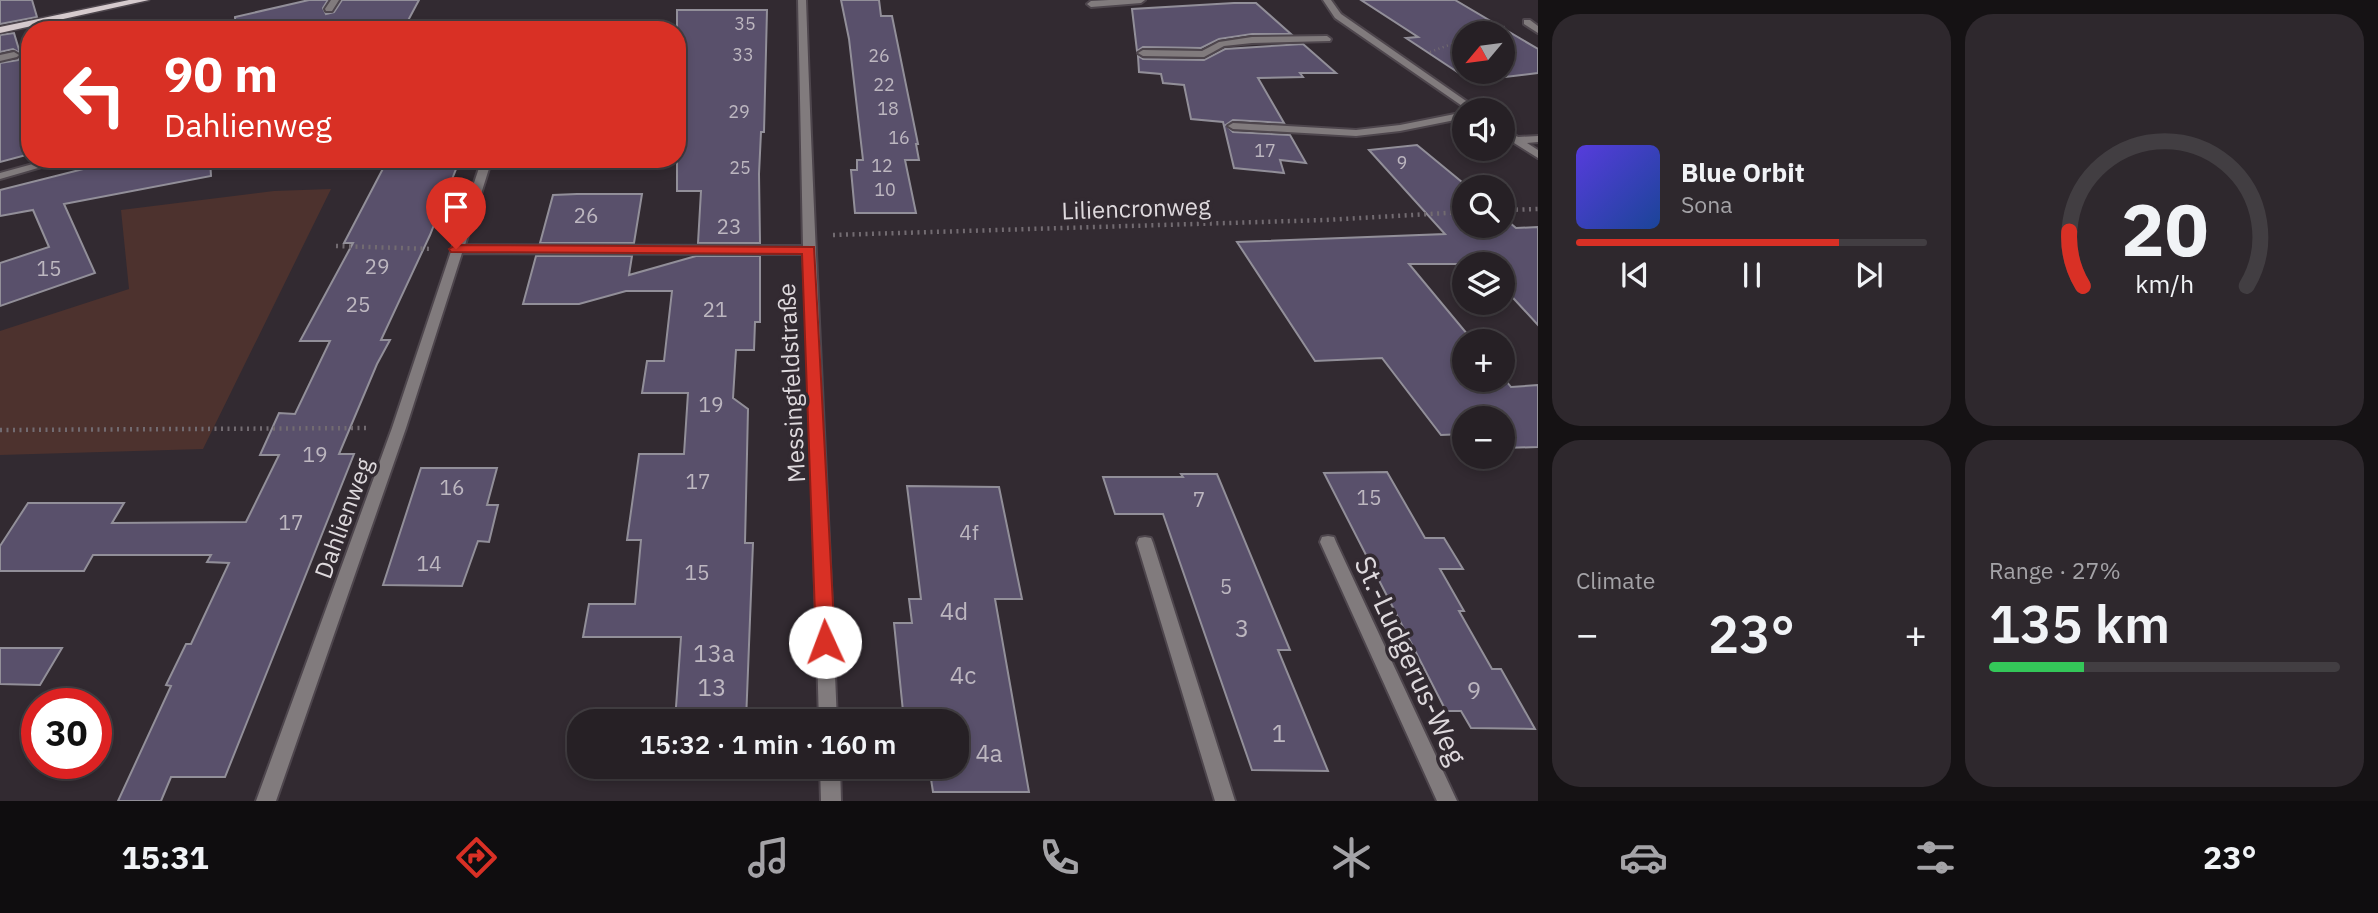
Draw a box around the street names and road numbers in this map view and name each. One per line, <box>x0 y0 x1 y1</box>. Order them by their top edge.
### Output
street label: Liliencronweg <box>1061 189 1211 227</box>
street label: Messingfeldstraße <box>770 283 812 483</box>
street label: Dahlienweg <box>306 453 380 583</box>
street label: St.-Ludgerus-Weg <box>1347 550 1476 770</box>

